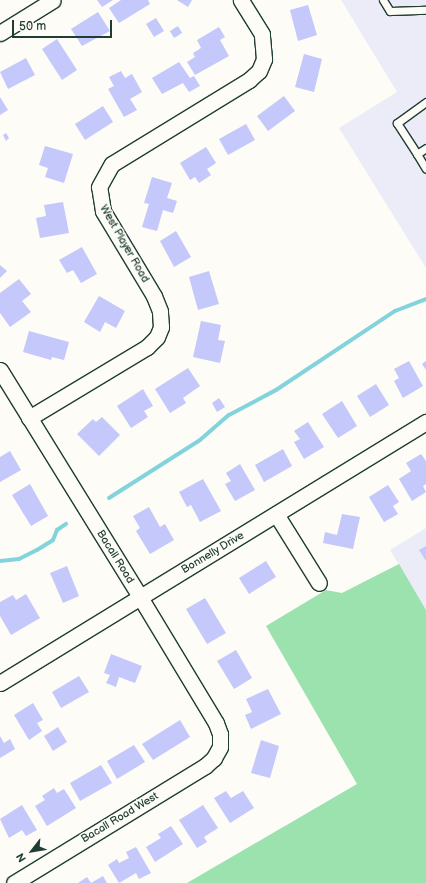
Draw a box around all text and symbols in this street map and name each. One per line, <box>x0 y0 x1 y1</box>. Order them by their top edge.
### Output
scale bar <box>14 12 114 38</box>
text: 50 m <box>19 19 46 34</box>
street label: West Player Road <box>96 203 152 285</box>
street label: Bacall Road <box>93 528 137 586</box>
street label: Bonnelly Drive <box>179 529 247 577</box>
street label: Bacall Road West <box>79 790 161 846</box>
north arrow <box>12 831 52 871</box>
text: N <box>14 851 29 864</box>

